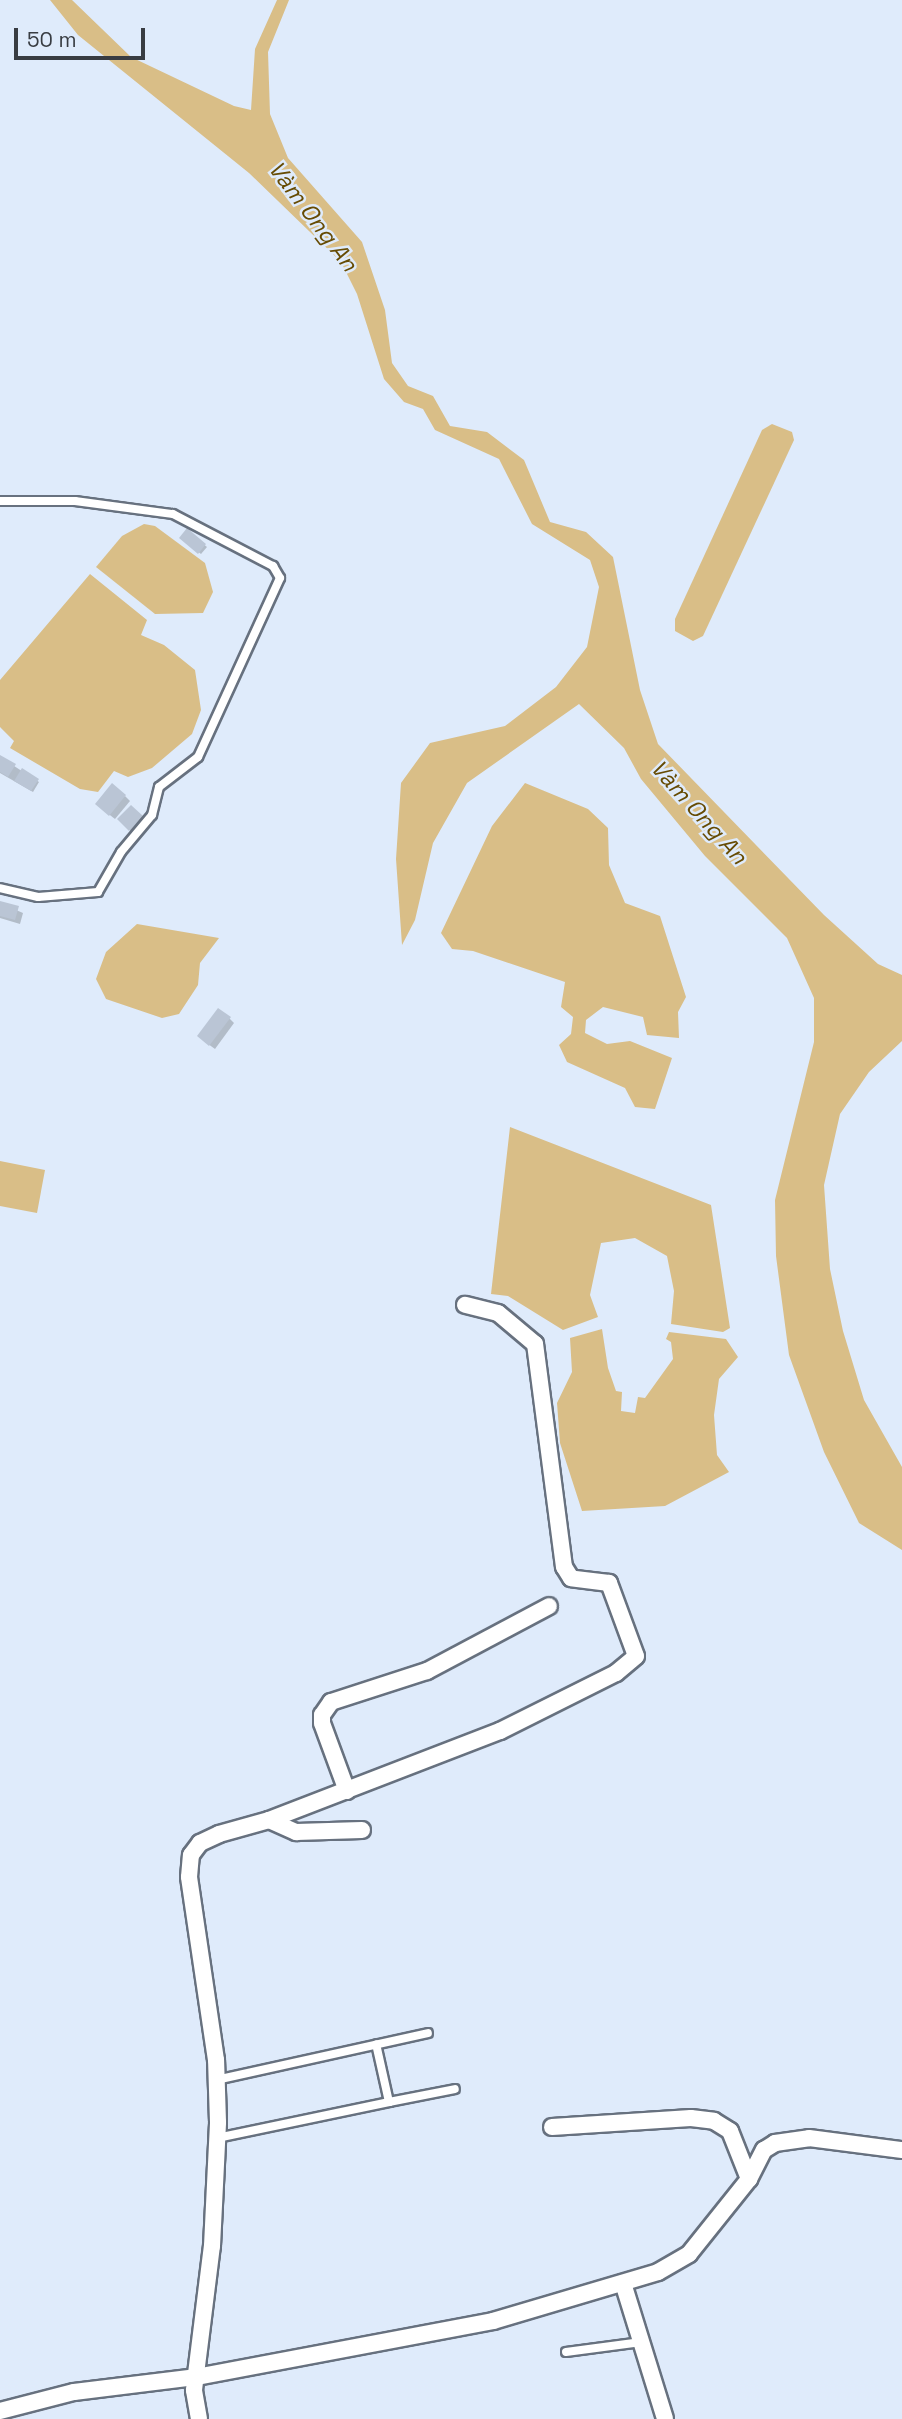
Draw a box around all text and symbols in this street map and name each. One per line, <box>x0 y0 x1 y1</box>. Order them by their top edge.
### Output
scale bar <box>18 14 149 58</box>
text: 50 m <box>27 26 77 53</box>
water label: Vàm Ong An <box>263 155 363 277</box>
water label: Vàm Ong An <box>645 754 753 870</box>

